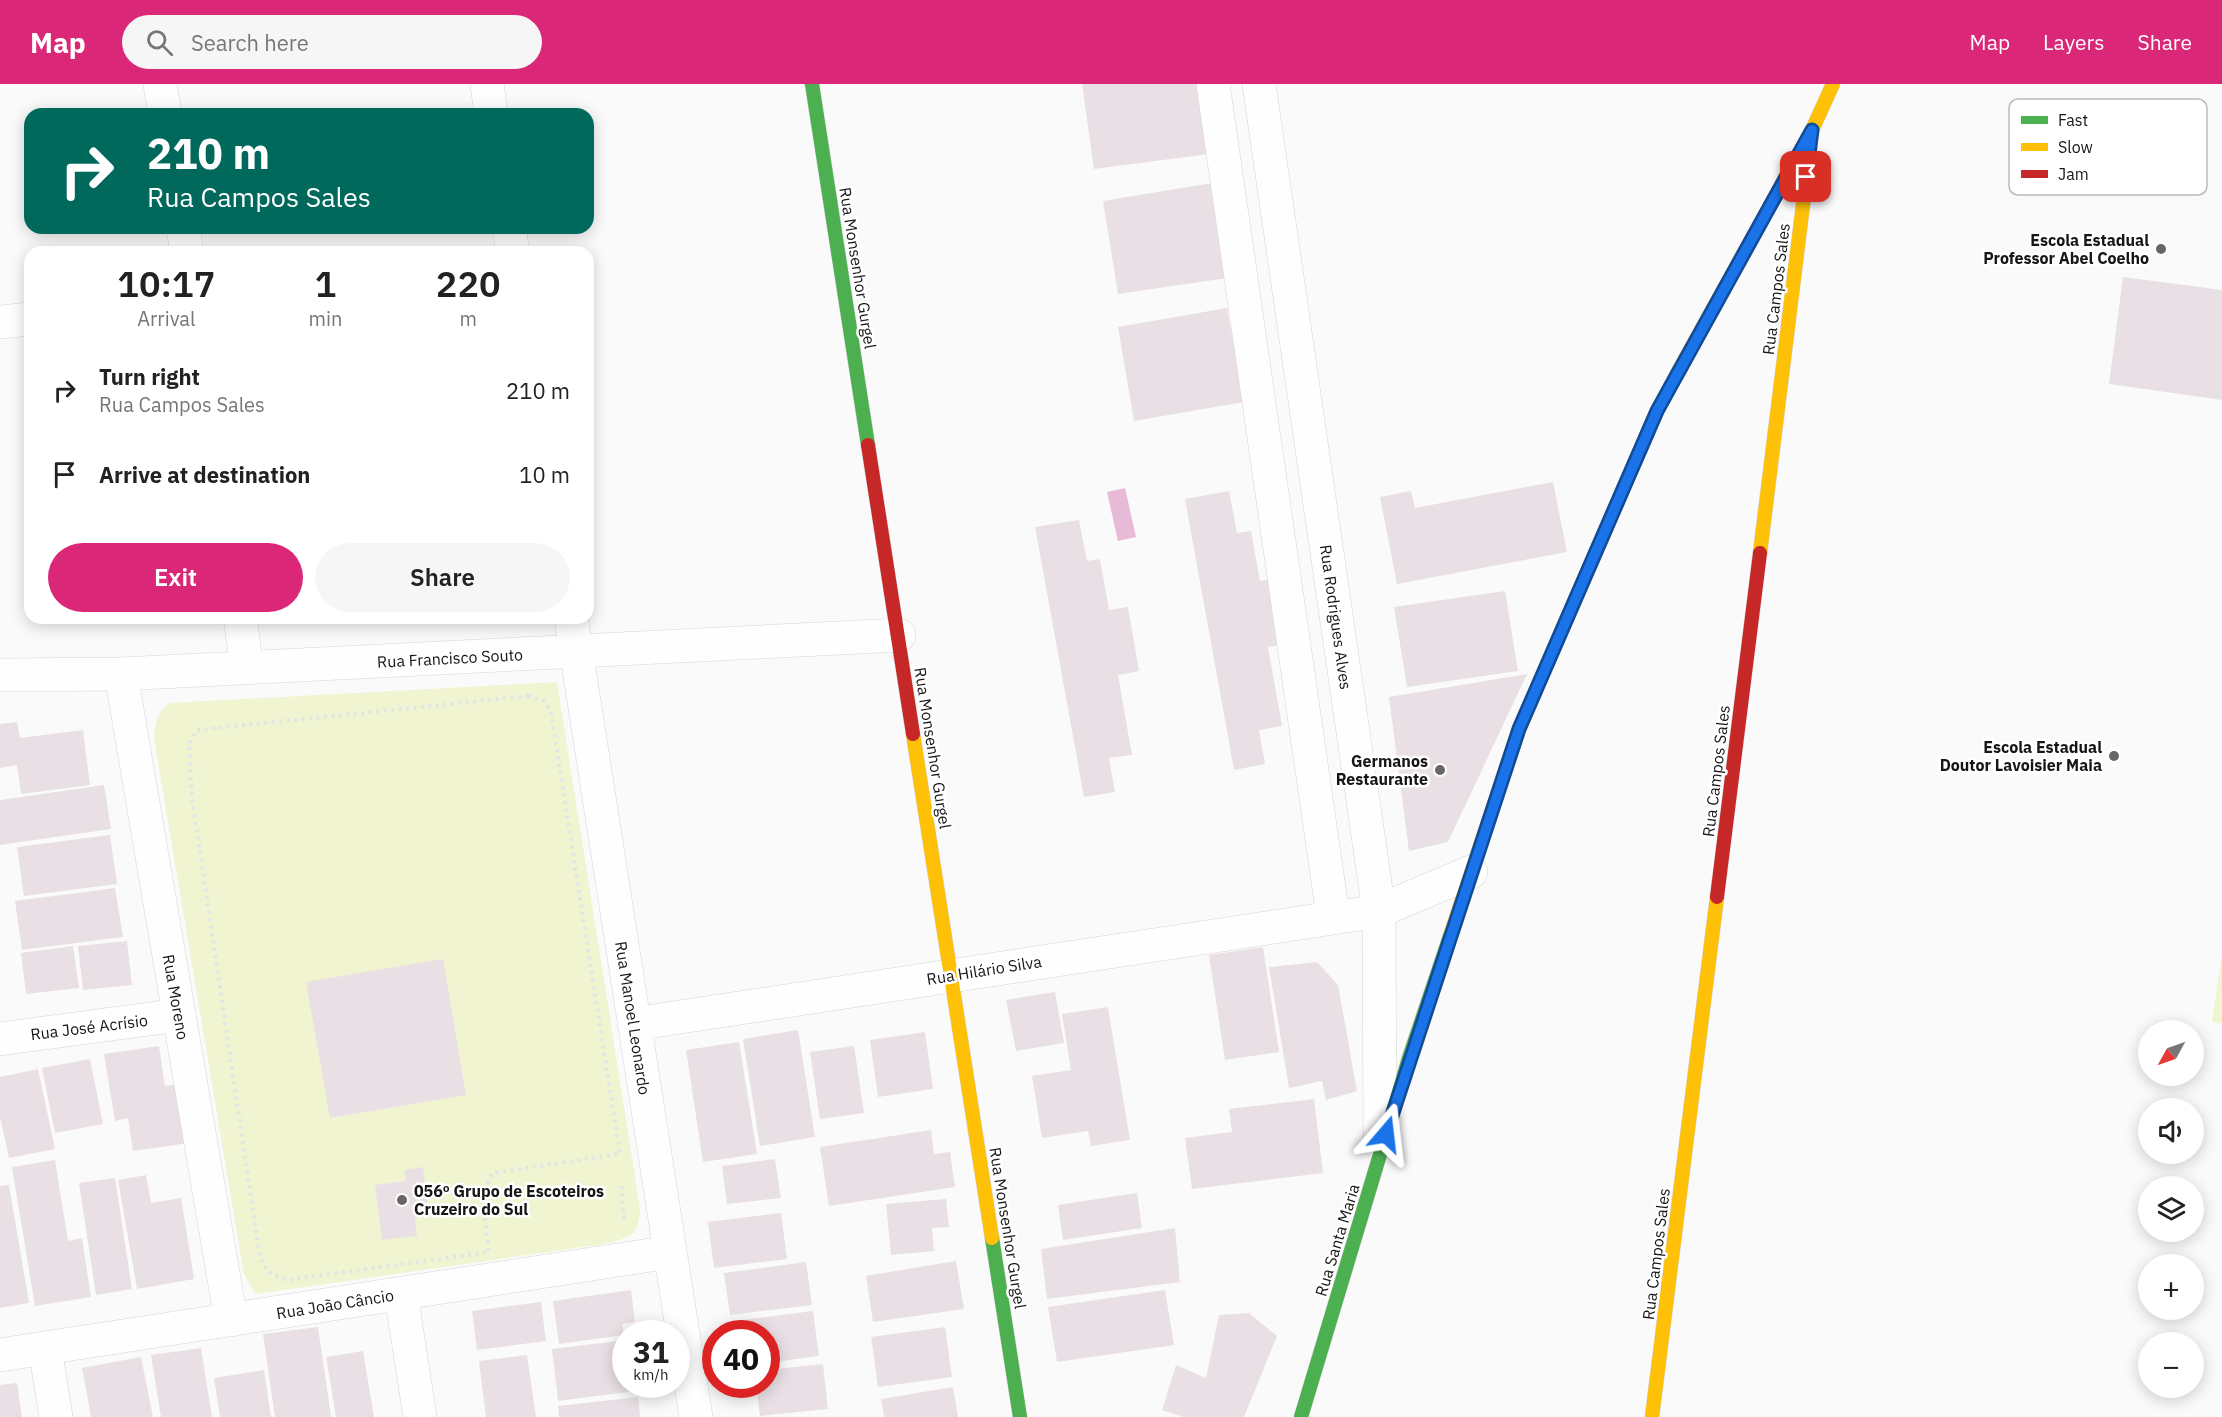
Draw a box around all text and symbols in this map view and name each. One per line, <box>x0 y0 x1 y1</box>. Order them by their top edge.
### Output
search box <box>122 15 542 69</box>
text: Map <box>30 24 86 61</box>
icon: search <box>143 26 176 59</box>
text: Search here <box>191 28 309 57</box>
text: Map <box>1970 28 2010 56</box>
text: Layers <box>2043 28 2105 56</box>
text: Share <box>2138 28 2192 56</box>
legend <box>2009 99 2207 195</box>
text: Fast <box>2058 110 2088 130</box>
text: 210 m <box>147 126 270 181</box>
icon: right <box>48 132 126 210</box>
text: Slow <box>2058 137 2093 157</box>
pin <box>1780 151 1831 202</box>
icon: arrive <box>1789 160 1822 193</box>
text: Jam <box>2058 164 2089 184</box>
text: Rua Campos Sales <box>147 179 371 214</box>
street label: Rua Monsenhor Gurgel <box>835 186 881 350</box>
street label: Rua Campos Sales <box>1758 222 1794 356</box>
place label: Escola Estadual Professor Abel Coelho <box>1983 230 2149 268</box>
marker: Escola Estadual Professor Abel Coelho <box>2154 242 2168 256</box>
text: 10:17 <box>117 260 215 307</box>
text: 1 <box>315 260 336 307</box>
text: 220 <box>436 260 501 307</box>
text: Arrival <box>137 305 195 332</box>
text: min <box>309 305 342 332</box>
text: m <box>459 305 477 332</box>
text: Turn right <box>99 362 200 391</box>
icon: right <box>48 374 81 407</box>
text: 210 m <box>506 376 570 405</box>
text: Rua Campos Sales <box>99 391 265 418</box>
icon: arrive <box>48 458 81 491</box>
text: Arrive at destination <box>99 460 310 489</box>
text: 10 m <box>519 460 570 489</box>
button: Exit <box>48 543 303 612</box>
button: Share <box>315 543 570 612</box>
street label: Rua Rodrigues Alves <box>1316 543 1356 691</box>
street label: Rua Francisco Souto <box>377 644 524 672</box>
street label: Rua Monsenhor Gurgel <box>910 666 956 830</box>
street label: Rua Campos Sales <box>1698 704 1734 838</box>
place label: Escola Estadual Doutor Lavoisier Maia <box>1940 737 2102 775</box>
marker: Escola Estadual Doutor Lavoisier Maia <box>2107 749 2121 763</box>
place label: Germanos Restaurante <box>1336 751 1428 789</box>
marker: Germanos Restaurante <box>1433 763 1447 777</box>
street label: Rua Manoel Leonardo <box>611 940 655 1096</box>
street label: Rua Hilário Silva <box>925 951 1043 989</box>
street label: Rua Moreno <box>159 953 193 1041</box>
street label: Rua José Acrísio <box>29 1010 149 1044</box>
north arrow <box>2138 1020 2204 1086</box>
map controls <box>2138 1020 2204 1398</box>
button: sound <box>2138 1098 2204 1164</box>
position arrow <box>1354 1102 1418 1166</box>
street label: Rua Monsenhor Gurgel <box>985 1146 1031 1310</box>
button: layers <box>2138 1176 2204 1242</box>
place label: 056º Grupo de Escoteiros Cruzeiro do Sul <box>414 1181 604 1219</box>
street label: Rua Santa Maria <box>1310 1181 1364 1299</box>
street label: Rua Campos Sales <box>1638 1187 1674 1321</box>
marker: 056º Grupo de Escoteiros Cruzeiro do Sul <box>395 1193 409 1207</box>
button: + <box>2138 1254 2204 1320</box>
street label: Rua João Câncio <box>275 1285 395 1323</box>
speed limit sign: 40 <box>702 1320 780 1398</box>
text: 31 <box>633 1332 669 1371</box>
button: − <box>2138 1332 2204 1398</box>
text: km/h <box>633 1365 669 1384</box>

